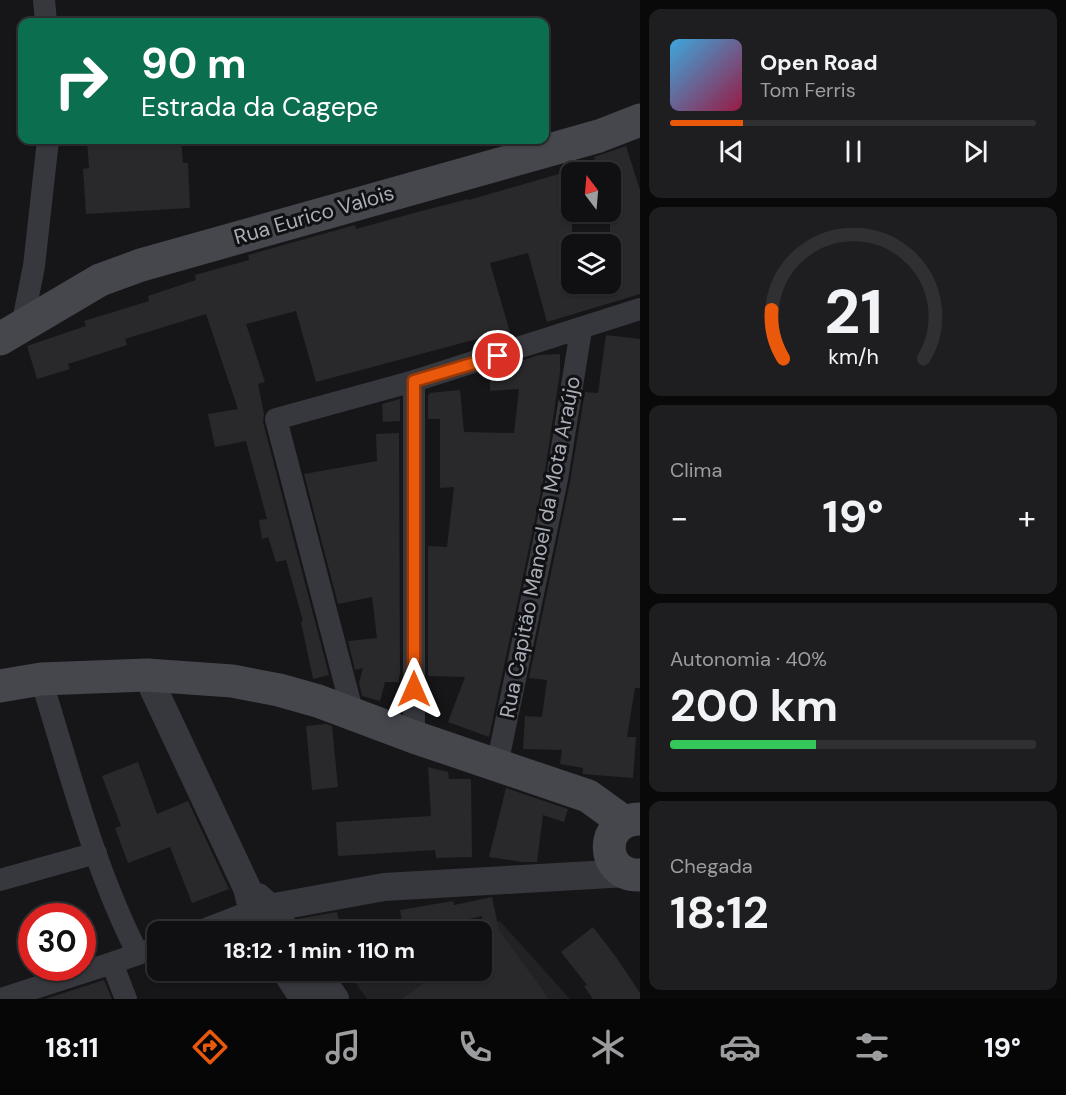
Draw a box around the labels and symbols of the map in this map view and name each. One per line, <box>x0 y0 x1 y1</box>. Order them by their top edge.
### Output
north arrow <box>561 162 621 222</box>
street label: Rua Eurico Valois <box>231 179 397 251</box>
pin <box>472 330 523 381</box>
street label: Rua Capitão Manoel da Mota Araújo <box>493 374 587 720</box>
position arrow <box>382 657 446 721</box>
speed limit sign: 30 <box>18 903 96 981</box>

